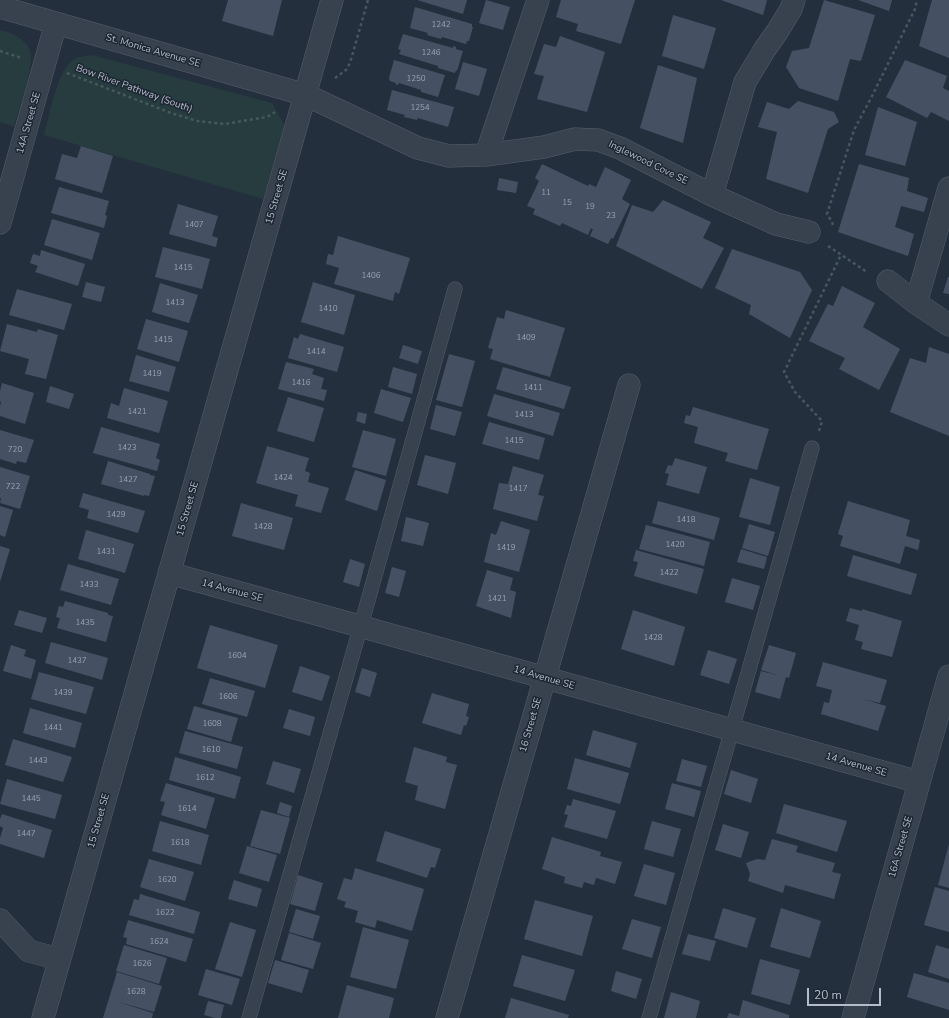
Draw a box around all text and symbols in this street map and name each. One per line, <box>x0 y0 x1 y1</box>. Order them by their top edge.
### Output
house number: 1242 <box>431 20 451 30</box>
street label: St. Monica Avenue SE <box>104 32 202 70</box>
house number: 1246 <box>421 48 441 58</box>
street label: Bow River Pathway (South) <box>74 62 194 116</box>
house number: 1250 <box>406 74 426 84</box>
street label: 14A Street SE <box>14 91 44 155</box>
house number: 1254 <box>410 103 430 113</box>
street label: Inglewood Cove SE <box>606 139 690 187</box>
street label: 15 Street SE <box>263 168 291 226</box>
house number: 11 <box>541 188 551 198</box>
house number: 15 <box>562 198 572 208</box>
house number: 19 <box>585 202 595 212</box>
house number: 23 <box>606 211 616 221</box>
house number: 1407 <box>184 220 204 230</box>
house number: 1415 <box>173 263 193 273</box>
house number: 1406 <box>361 271 381 281</box>
house number: 1413 <box>165 298 185 308</box>
house number: 1410 <box>318 304 338 314</box>
house number: 1409 <box>516 333 536 343</box>
house number: 1415 <box>153 335 173 345</box>
house number: 1414 <box>306 347 326 357</box>
house number: 1419 <box>142 369 162 379</box>
house number: 1416 <box>291 378 311 388</box>
house number: 1411 <box>523 383 543 393</box>
house number: 1421 <box>127 407 147 417</box>
house number: 1413 <box>514 410 534 420</box>
house number: 1415 <box>504 436 524 446</box>
house number: 1423 <box>117 443 137 453</box>
house number: 720 <box>8 445 22 455</box>
house number: 1424 <box>273 473 293 483</box>
house number: 1427 <box>118 475 138 485</box>
street label: 15 Street SE <box>174 480 202 538</box>
house number: 722 <box>6 482 20 492</box>
house number: 1417 <box>508 484 528 494</box>
house number: 1429 <box>106 510 126 520</box>
house number: 1418 <box>676 515 696 525</box>
house number: 1428 <box>253 522 273 532</box>
house number: 1420 <box>665 540 685 550</box>
house number: 1419 <box>496 543 516 553</box>
house number: 1431 <box>96 547 116 557</box>
house number: 1422 <box>659 568 679 578</box>
street label: 14 Avenue SE <box>200 577 264 605</box>
house number: 1433 <box>79 580 99 590</box>
house number: 1421 <box>487 594 507 604</box>
house number: 1435 <box>75 618 95 628</box>
house number: 1428 <box>643 633 663 643</box>
house number: 1604 <box>227 651 247 661</box>
house number: 1437 <box>67 656 87 666</box>
street label: 14 Avenue SE <box>512 664 576 692</box>
house number: 1439 <box>53 688 73 698</box>
house number: 1606 <box>218 692 238 702</box>
street label: 16 Street SE <box>517 696 545 754</box>
house number: 1608 <box>202 719 222 729</box>
house number: 1441 <box>43 723 63 733</box>
house number: 1610 <box>201 745 221 755</box>
street label: 14 Avenue SE <box>824 751 888 779</box>
house number: 1443 <box>28 756 48 766</box>
house number: 1612 <box>195 773 215 783</box>
street label: 15 Street SE <box>85 792 113 850</box>
house number: 1445 <box>21 794 41 804</box>
house number: 1614 <box>177 804 197 814</box>
street label: 16A Street SE <box>886 815 916 879</box>
house number: 1447 <box>16 829 36 839</box>
house number: 1618 <box>170 838 190 848</box>
house number: 1620 <box>157 875 177 885</box>
house number: 1622 <box>155 908 175 918</box>
house number: 1624 <box>149 937 169 947</box>
house number: 1626 <box>132 959 152 969</box>
scale bar <box>809 980 883 1006</box>
house number: 1628 <box>126 987 146 997</box>
text: 20 m <box>814 987 842 1003</box>

